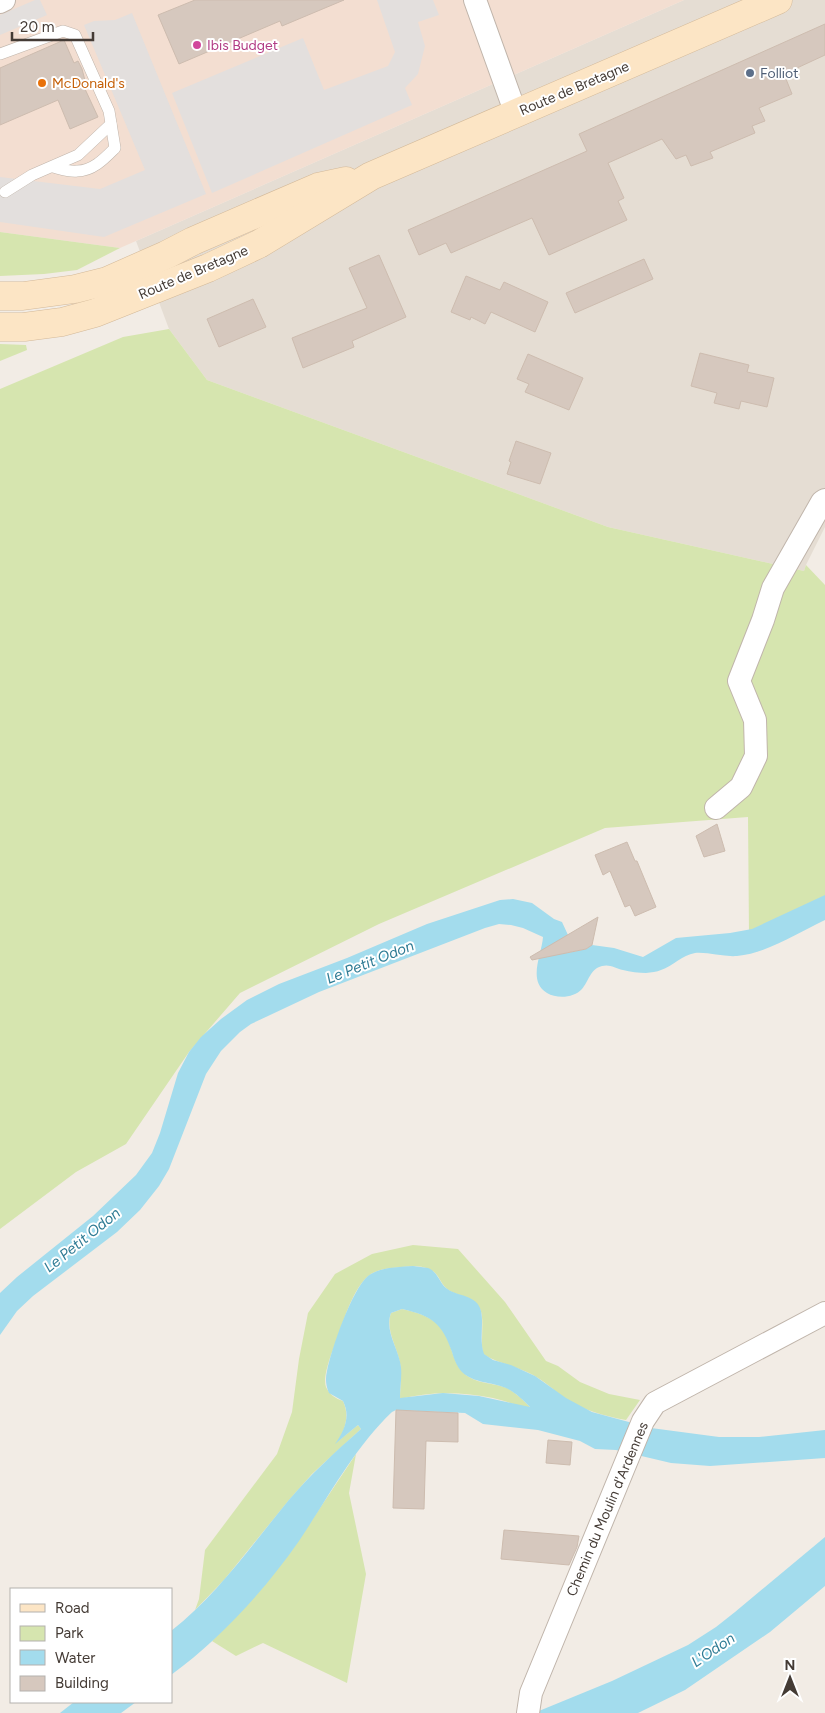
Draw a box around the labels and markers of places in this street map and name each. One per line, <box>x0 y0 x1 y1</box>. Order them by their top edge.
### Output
place label: Ibis Budget <box>207 37 278 54</box>
marker: Ibis Budget <box>191 39 203 51</box>
place label: Folliot <box>760 65 798 82</box>
marker: Folliot <box>744 67 756 79</box>
place label: McDonald's <box>52 75 125 92</box>
marker: McDonald's <box>36 77 48 89</box>

